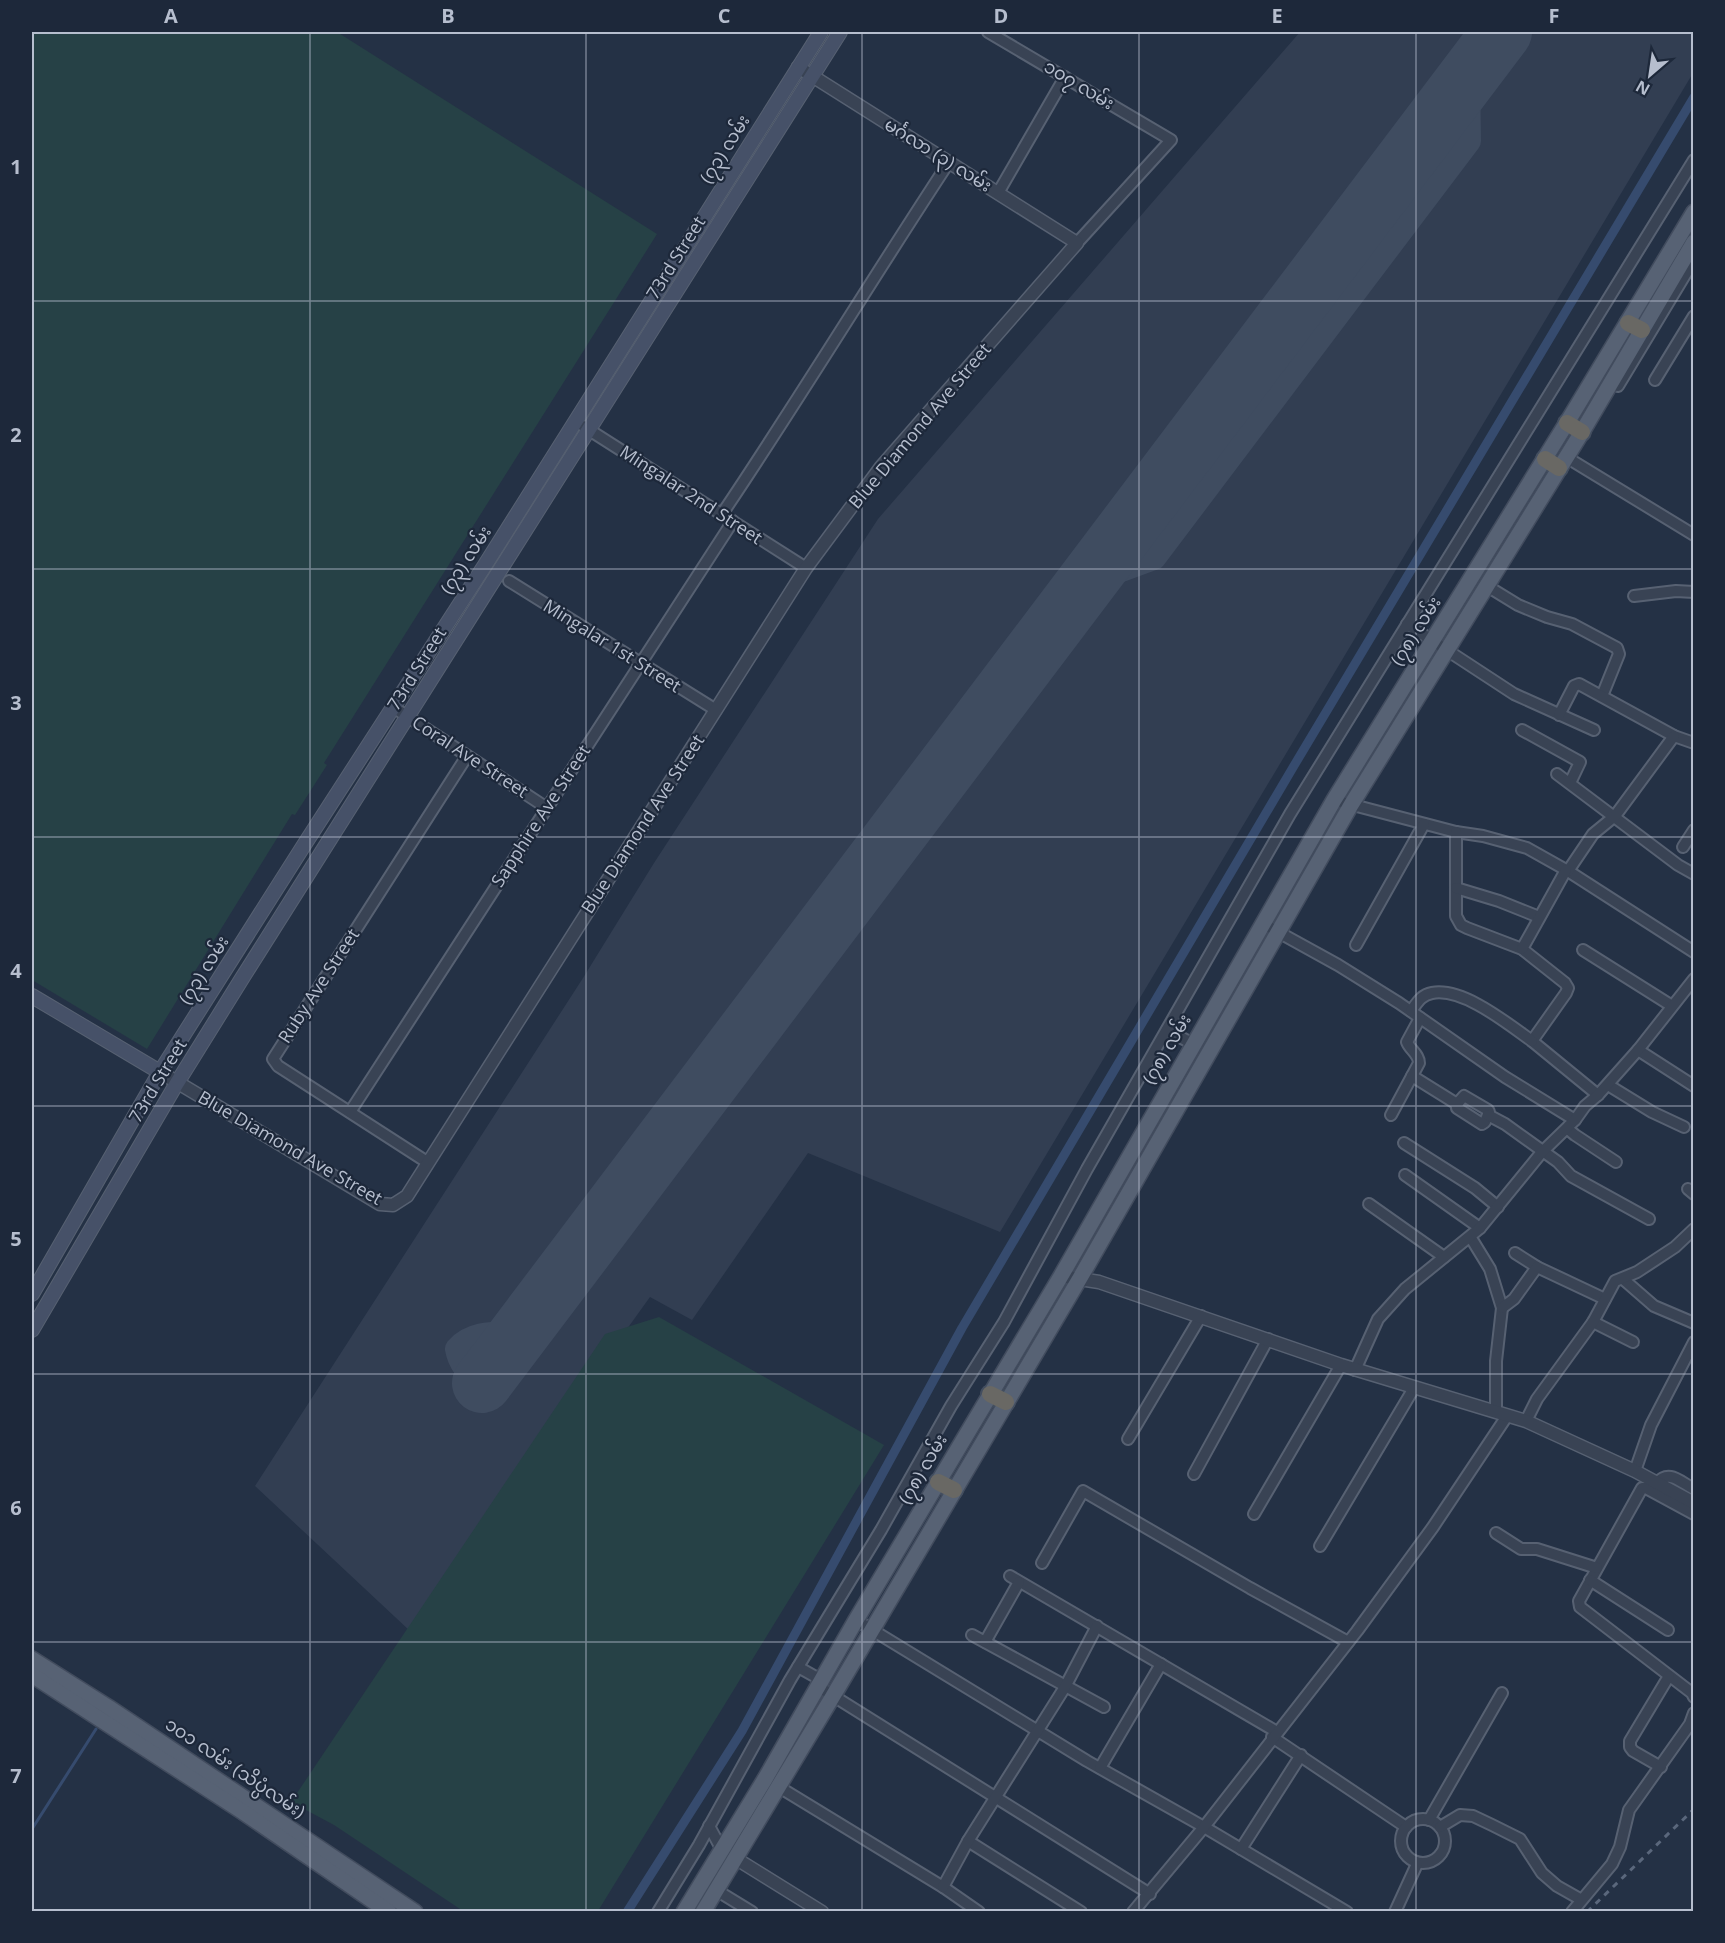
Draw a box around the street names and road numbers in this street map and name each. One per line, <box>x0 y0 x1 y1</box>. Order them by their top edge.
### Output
street label: ၁၀၇ လမ်း <box>1038 54 1119 118</box>
street label: (၇၃) လမ်း <box>694 110 758 189</box>
street label: မင်္ဂလာ (၃) လမ်း <box>878 112 997 200</box>
street label: 73rd Street <box>640 211 710 304</box>
street label: Blue Diamond Ave Street <box>843 337 996 513</box>
street label: Mingalar 2nd Street <box>616 439 767 549</box>
street label: (၇၃) လမ်း <box>434 521 499 600</box>
street label: (၇၈) လမ်း <box>1384 591 1449 672</box>
street label: Mingalar 1st Street <box>539 593 686 697</box>
street label: 73rd Street <box>381 622 451 715</box>
street label: Coral Ave Street <box>408 710 533 803</box>
street label: Blue Diamond Ave Street <box>575 729 709 918</box>
street label: Sapphire Ave Street <box>485 740 595 891</box>
street label: Ruby Ave Street <box>272 923 364 1047</box>
street label: (၇၃) လမ်း <box>173 931 237 1010</box>
street label: (၇၈) လမ်း <box>1136 1009 1199 1090</box>
street label: 73rd Street <box>123 1034 192 1127</box>
street label: Blue Diamond Ave Street <box>194 1084 387 1210</box>
street label: (၇၈) လမ်း <box>892 1429 955 1510</box>
street label: ၁၀၁ လမ်း (သိပ္ပံလမ်း) <box>158 1711 311 1827</box>

